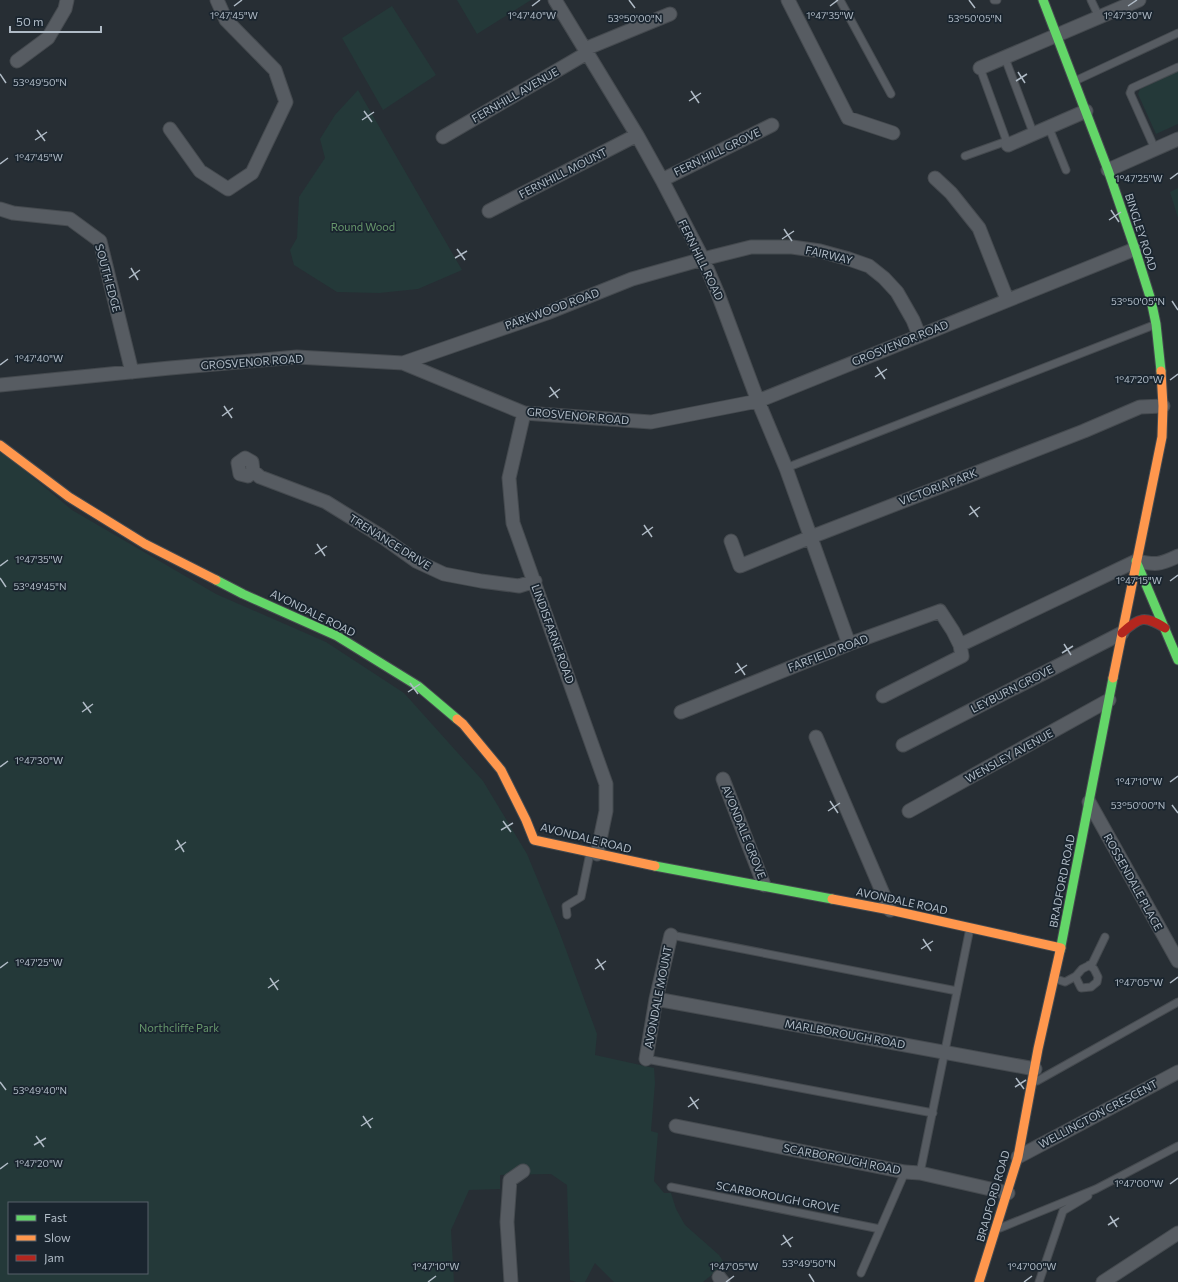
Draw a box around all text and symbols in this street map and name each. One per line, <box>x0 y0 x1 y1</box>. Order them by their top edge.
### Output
scale bar <box>10 8 101 34</box>
text: 1°47'45"W <box>210 9 258 21</box>
text: 1°47'40"W <box>508 9 556 21</box>
text: 1°47'35"W <box>806 9 854 21</box>
text: 1°47'30"W <box>1104 9 1152 21</box>
text: 53°50'00"N <box>608 12 662 24</box>
text: 53°50'05"N <box>948 12 1002 24</box>
text: 50 m <box>16 14 44 28</box>
street label: FERNHILL AVENUE <box>469 64 561 125</box>
text: 53°49'50"N <box>13 76 67 88</box>
street label: FERN HILL GROVE <box>671 125 762 178</box>
street label: FERNHILL MOUNT <box>517 145 609 200</box>
text: 1°47'45"W <box>15 151 63 163</box>
text: 1°47'25"W <box>1115 172 1163 184</box>
street label: BINGLEY ROAD <box>1123 192 1160 272</box>
street label: FERN HILL ROAD <box>676 217 727 302</box>
park label: Round Wood <box>331 220 395 233</box>
street label: SOUTH EDGE <box>93 242 124 313</box>
street label: FAIRWAY <box>804 243 854 266</box>
street label: PARKWOOD ROAD <box>503 285 601 332</box>
text: 53°50'05"N <box>1111 295 1165 307</box>
street label: GROSVENOR ROAD <box>850 317 950 368</box>
street label: GROSVENOR ROAD <box>200 351 304 372</box>
text: 1°47'40"W <box>15 352 63 364</box>
text: 1°47'20"W <box>1115 373 1163 385</box>
street label: GROSVENOR ROAD <box>526 405 630 426</box>
street label: VICTORIA PARK <box>897 465 979 507</box>
street label: TRENANCE DRIVE <box>347 511 434 572</box>
text: 1°47'35"W <box>15 553 63 565</box>
text: 1°47'15"W <box>1116 574 1162 586</box>
text: 53°49'45"N <box>13 580 67 592</box>
street label: LINDISFARNE ROAD <box>529 582 577 685</box>
street label: AVONDALE ROAD <box>268 586 358 639</box>
street label: FARFIELD ROAD <box>786 631 870 674</box>
street label: LEYBURN GROVE <box>968 662 1055 715</box>
street label: WENSLEY AVENUE <box>963 726 1055 785</box>
text: 1°47'30"W <box>15 754 63 766</box>
text: 1°47'10"W <box>1116 775 1162 787</box>
street label: AVONDALE GROVE <box>720 783 769 881</box>
text: 53°50'00"N <box>1111 799 1165 811</box>
street label: AVONDALE ROAD <box>539 820 633 855</box>
street label: ROSSENDALE PLACE <box>1101 831 1165 932</box>
street label: BRADFORD ROAD <box>1046 833 1077 929</box>
street label: AVONDALE ROAD <box>855 884 949 917</box>
street label: AVONDALE MOUNT <box>641 944 674 1049</box>
text: 1°47'25"W <box>15 956 63 968</box>
text: 1°47'05"W <box>1115 976 1163 988</box>
street label: MARLBOROUGH ROAD <box>784 1017 906 1051</box>
park label: Northcliffe Park <box>139 1021 219 1034</box>
street label: WELLINGTON CRESCENT <box>1036 1077 1160 1151</box>
text: 53°49'40"N <box>13 1084 67 1096</box>
street label: SCARBOROUGH ROAD <box>782 1141 902 1176</box>
street label: BRADFORD ROAD <box>973 1149 1012 1243</box>
text: 1°47'20"W <box>15 1157 63 1169</box>
text: 1°47'00"W <box>1114 1177 1164 1189</box>
street label: SCARBOROUGH GROVE <box>715 1178 841 1215</box>
legend <box>8 1202 148 1274</box>
text: Fast <box>44 1210 67 1224</box>
text: Slow <box>44 1230 71 1244</box>
text: Jam <box>44 1250 64 1265</box>
text: 53°49'50"N <box>782 1257 836 1269</box>
text: 1°47'10"W <box>413 1260 459 1272</box>
text: 1°47'05"W <box>710 1260 758 1272</box>
text: 1°47'00"W <box>1007 1260 1057 1272</box>

